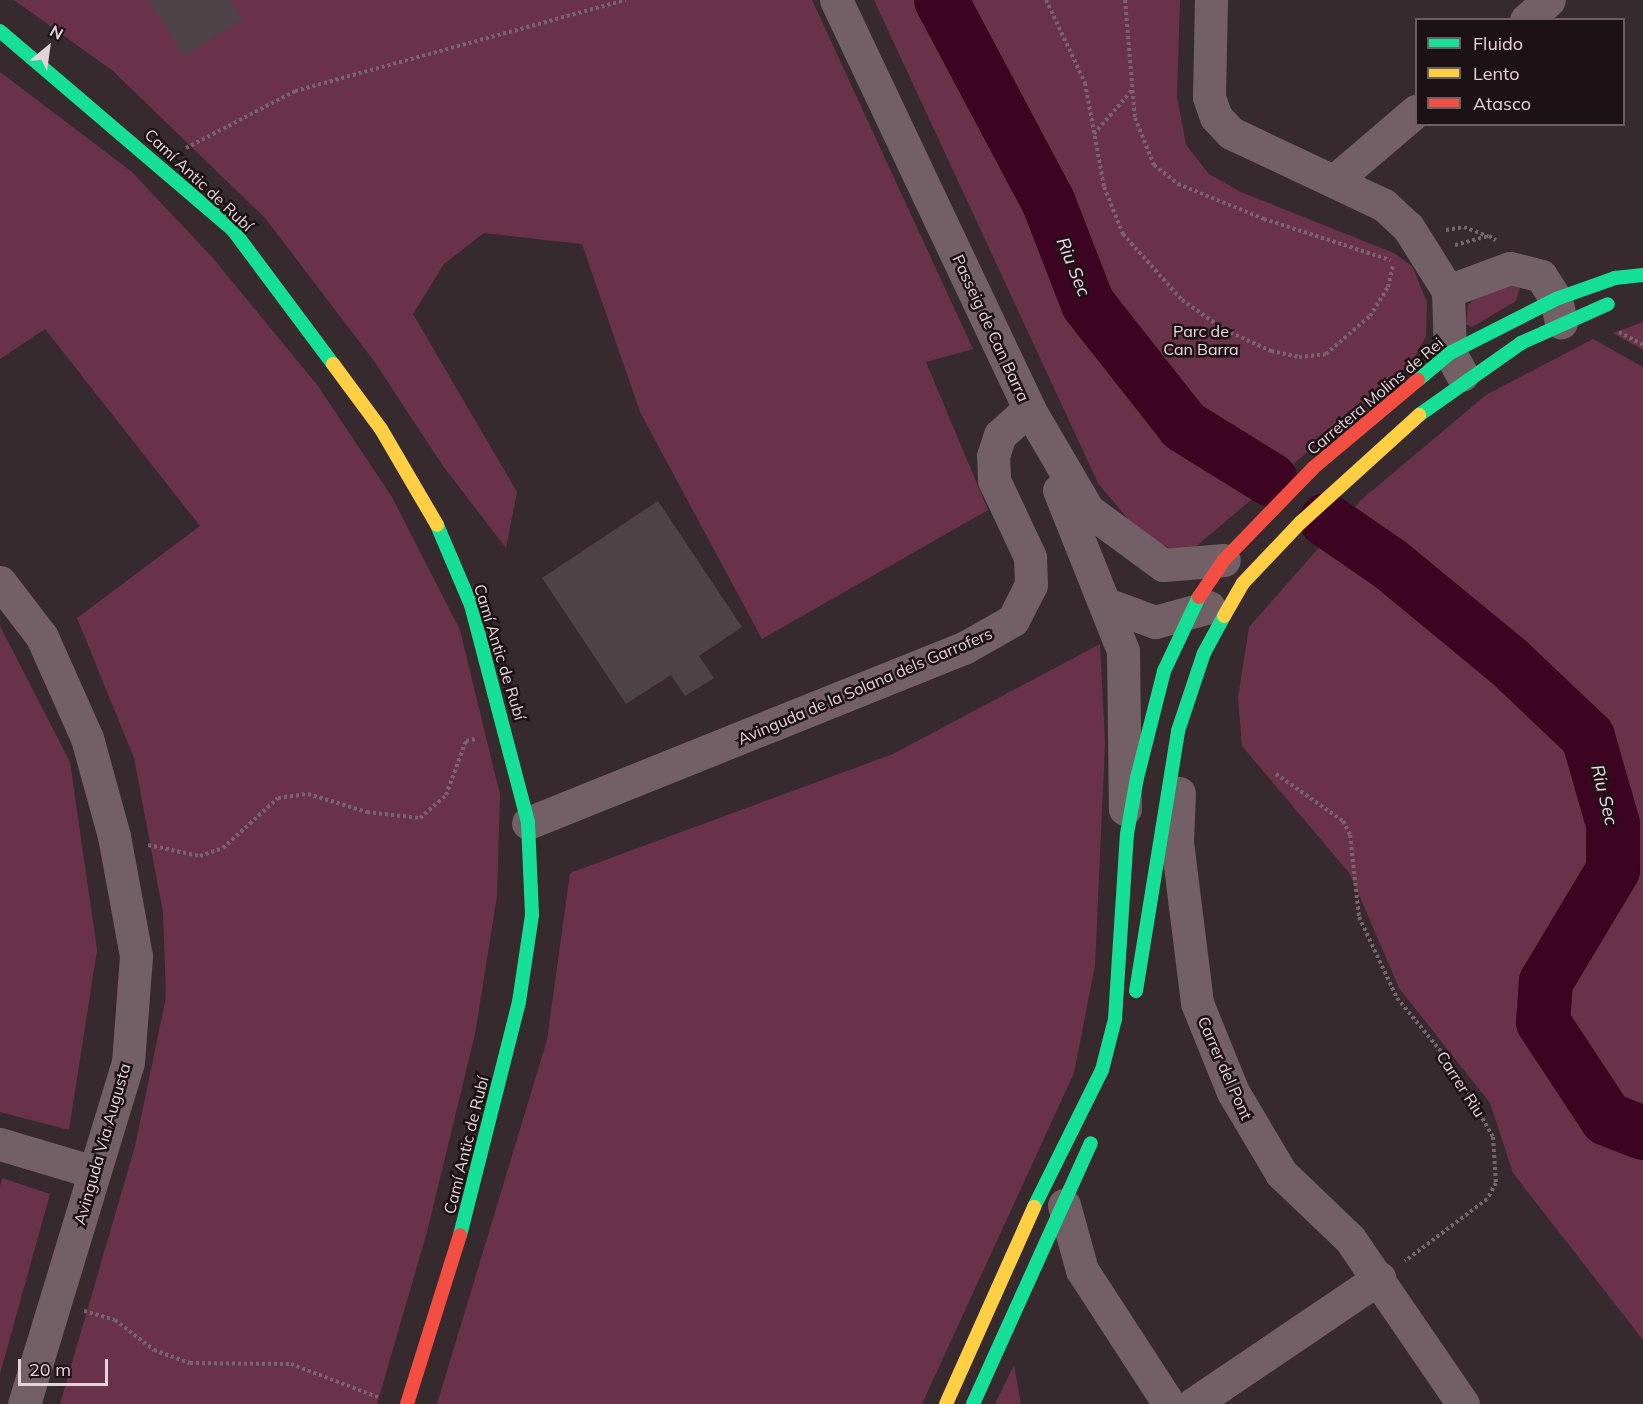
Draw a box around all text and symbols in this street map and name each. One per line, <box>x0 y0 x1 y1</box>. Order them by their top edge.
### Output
north arrow <box>18 18 78 78</box>
legend <box>1415 18 1625 126</box>
text: N <box>47 21 67 44</box>
text: Fluido <box>1473 32 1523 55</box>
text: Lento <box>1473 62 1520 85</box>
text: Atasco <box>1473 92 1531 115</box>
street label: Camí Antic de Rubí <box>141 125 257 235</box>
water label: Riu Sec <box>1051 234 1095 300</box>
street label: Passeig de Can Barra <box>949 252 1033 404</box>
park label: Parc de Can Barra <box>1163 321 1239 359</box>
street label: Carretera Molins de Rei <box>1303 333 1447 459</box>
street label: Camí Antic de Rubí <box>470 582 530 722</box>
street label: Avinguda de la Solana dels Garrofers <box>735 624 995 748</box>
water label: Riu Sec <box>1586 762 1622 828</box>
street label: Carrer del Pont <box>1194 1013 1256 1123</box>
street label: Carrer Riu <box>1433 1047 1489 1121</box>
street label: Avinguda Via Augusta <box>70 1061 134 1227</box>
street label: Camí Antic de Rubí <box>440 1074 492 1216</box>
scale bar <box>21 1347 111 1385</box>
text: 20 m <box>29 1358 71 1381</box>

